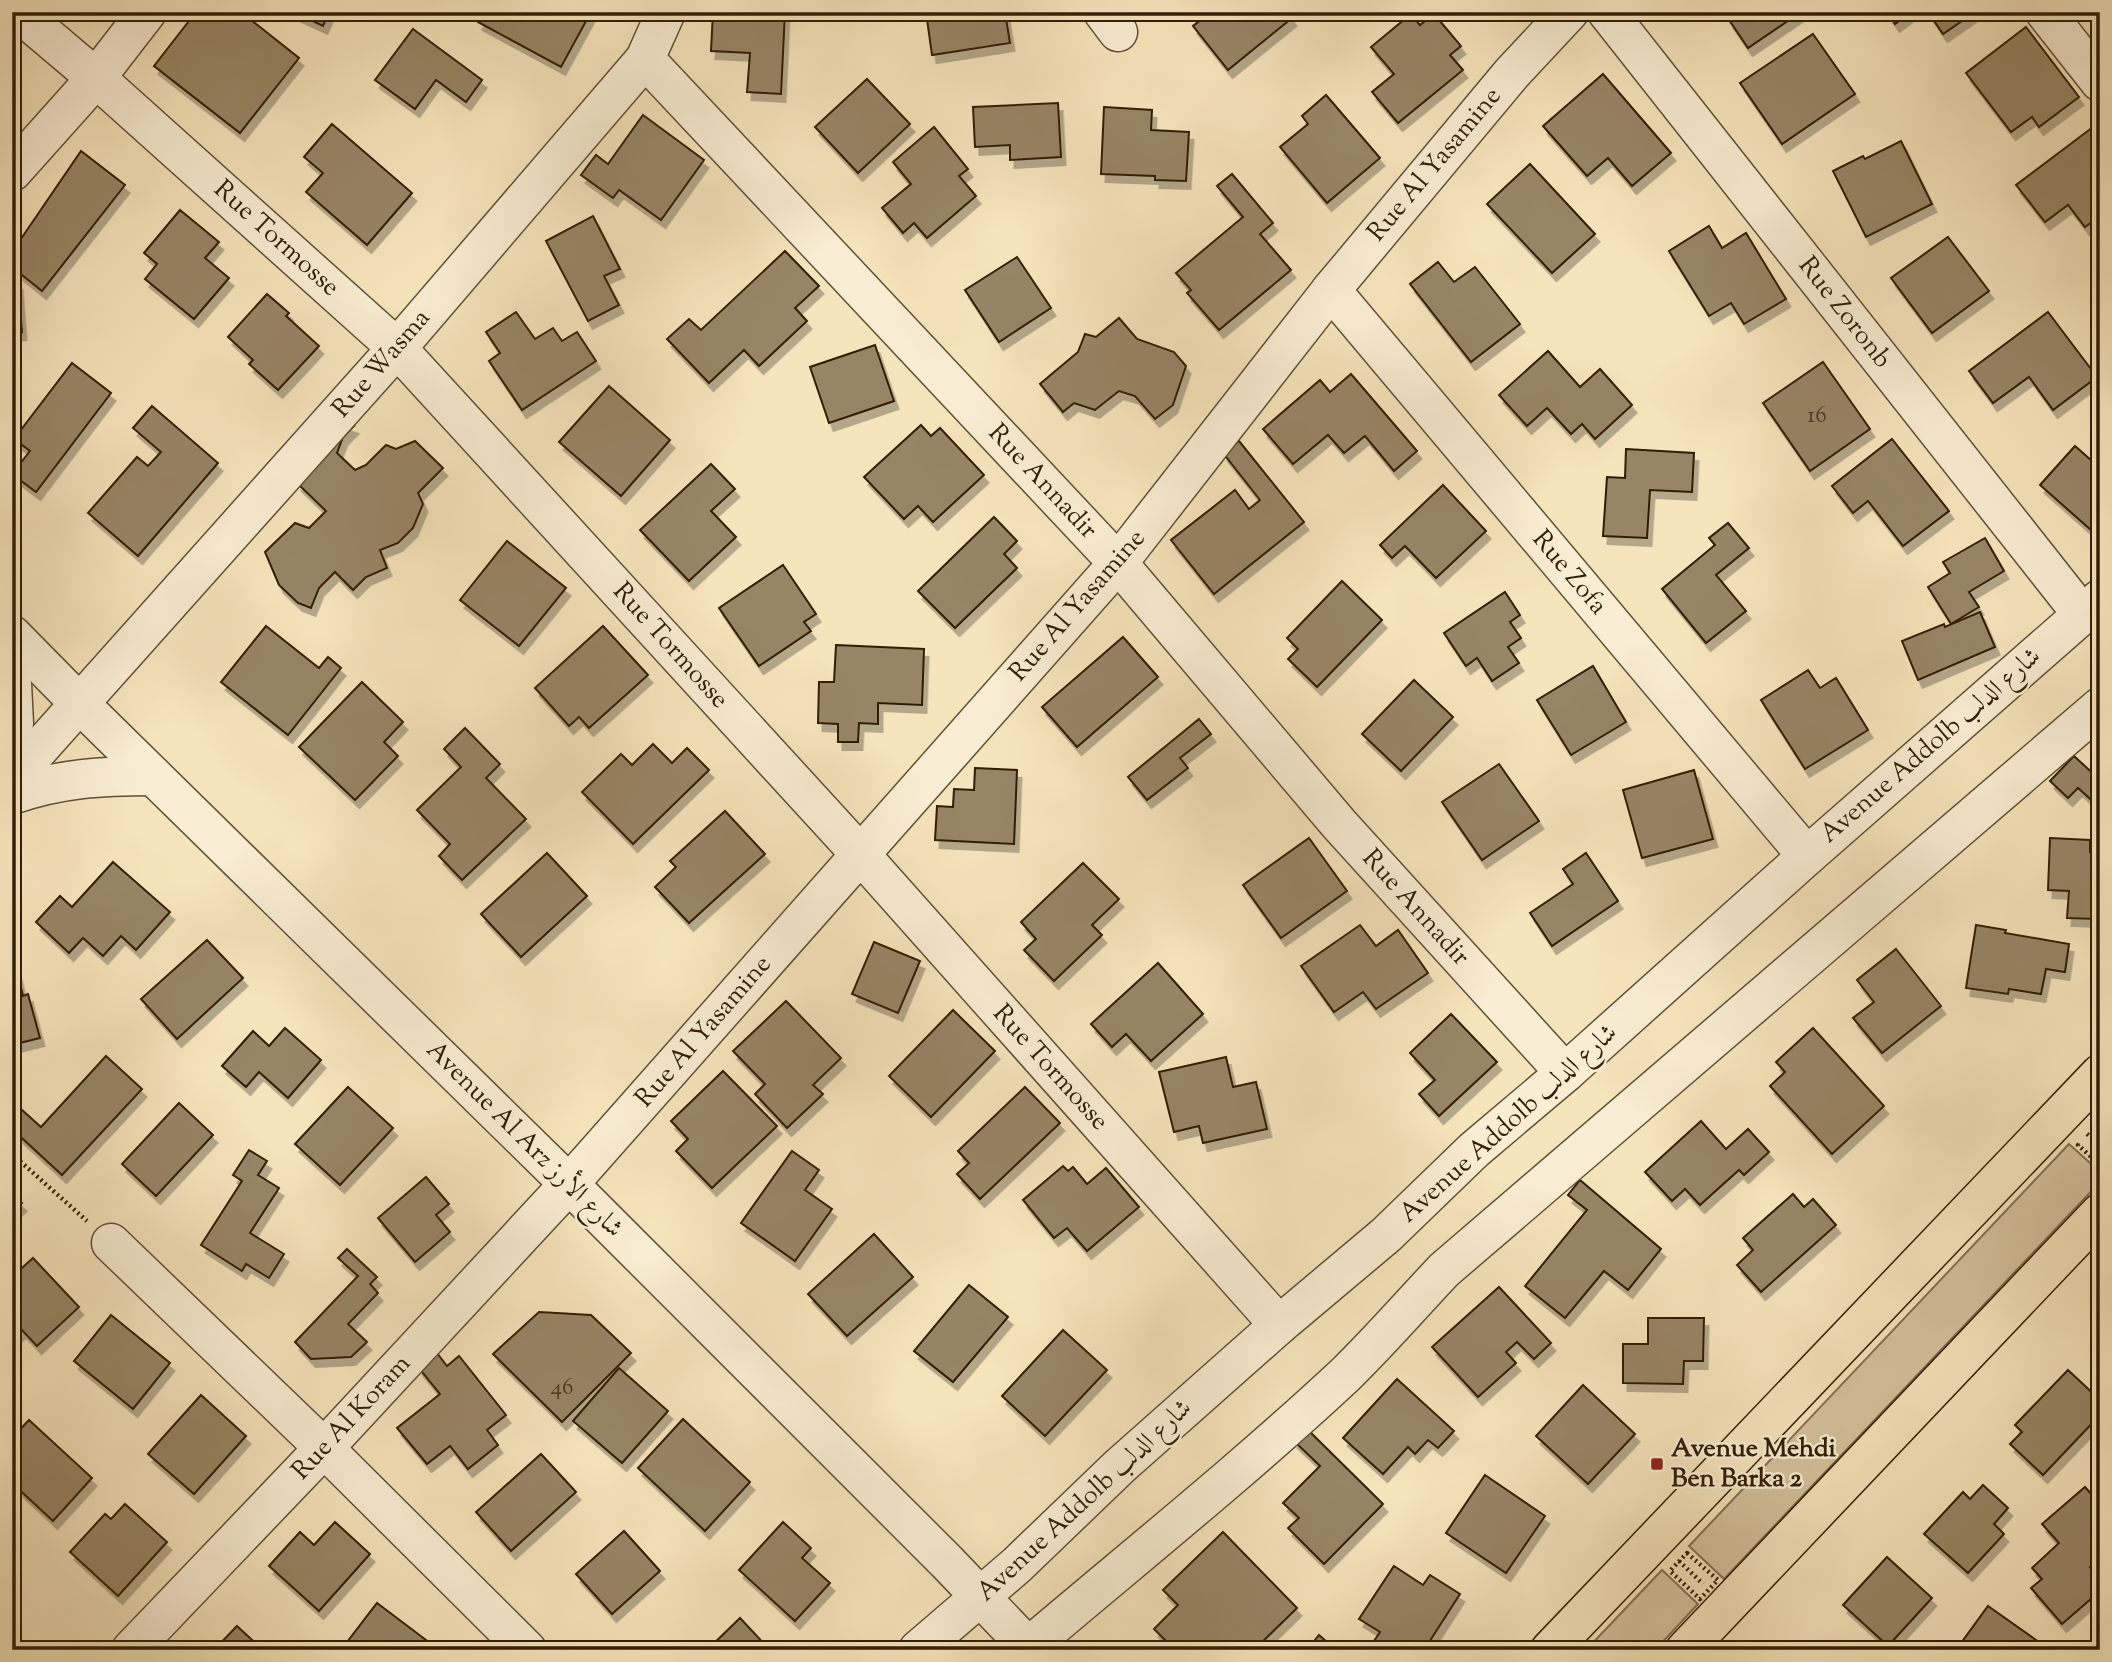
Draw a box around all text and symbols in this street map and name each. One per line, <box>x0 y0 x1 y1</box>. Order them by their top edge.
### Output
street label: Rue Al Yasamine <box>1359 80 1511 250</box>
street label: Rue Tormosse <box>205 172 347 306</box>
street label: Rue Zoronb <box>1789 249 1899 377</box>
street label: Rue Wasma <box>324 301 440 427</box>
house number: 16 <box>1807 400 1827 433</box>
street label: Rue Annadir <box>979 416 1105 548</box>
street label: Rue Al Yasamine <box>1001 522 1155 690</box>
street label: Rue Zofa <box>1523 523 1615 623</box>
street label: Rue Tormosse <box>603 575 737 717</box>
street label: Avenue Addolb شارع الدلب <box>1812 639 2050 853</box>
street label: Rue Annadir <box>1352 841 1478 975</box>
street label: Rue Al Yasamine <box>627 948 781 1116</box>
street label: Rue Tormosse <box>983 997 1117 1139</box>
street label: Avenue Addolb شارع الدلب <box>1392 1016 1627 1233</box>
street label: Avenue Al Arz شارع الأرز <box>416 1032 632 1248</box>
street label: Rue Al Koram <box>284 1347 420 1489</box>
house number: 46 <box>551 1372 573 1405</box>
street label: Avenue Addolb شارع الدلب <box>969 1391 1202 1612</box>
place label: Avenue Mehdi Ben Barka 2 <box>1671 1431 1837 1498</box>
marker: Avenue Mehdi Ben Barka 2 <box>1649 1456 1665 1472</box>

